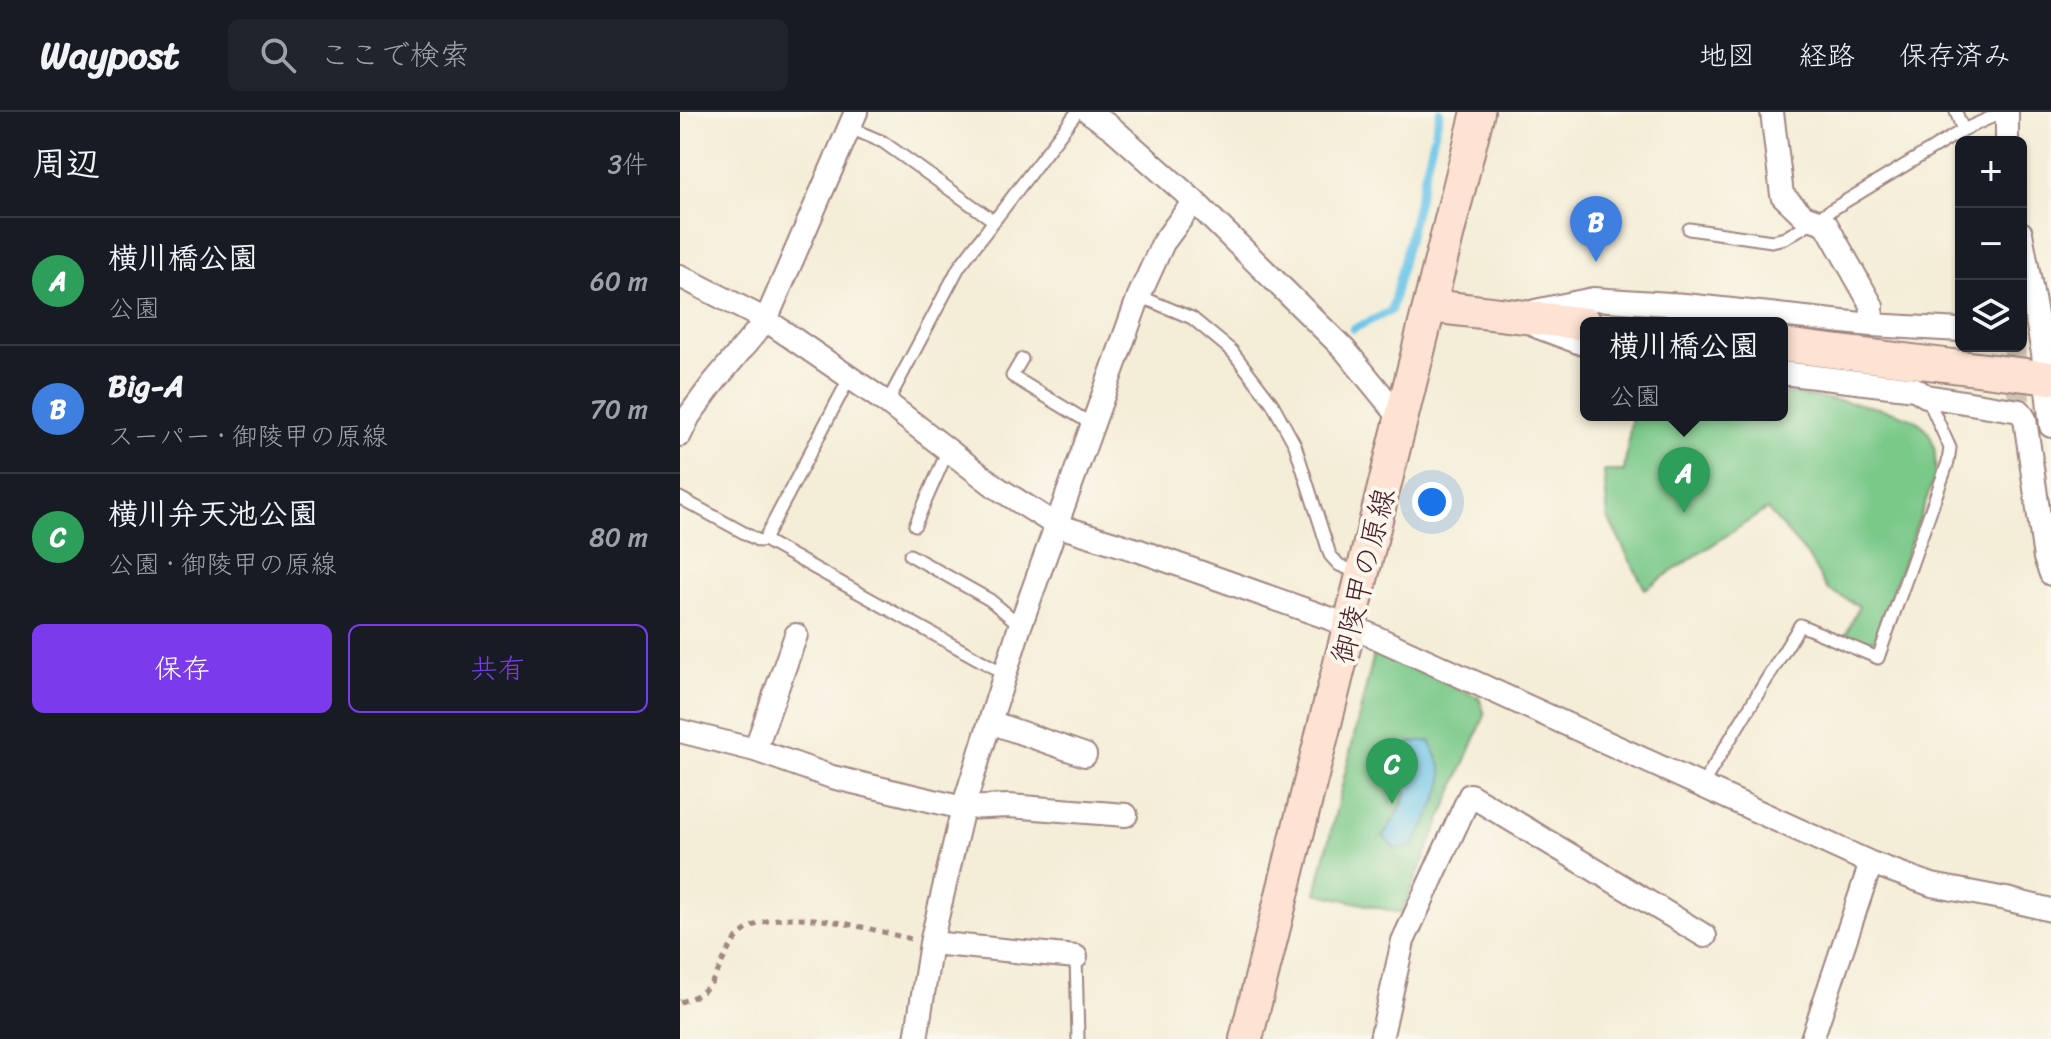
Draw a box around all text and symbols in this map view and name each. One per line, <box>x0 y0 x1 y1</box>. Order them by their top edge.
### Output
search box <box>228 19 788 91</box>
text: Waypost <box>40 22 180 89</box>
text: ここで検索 <box>320 28 470 82</box>
text: 地図 <box>1699 31 1755 80</box>
text: 経路 <box>1799 31 1855 80</box>
text: 保存済み <box>1899 31 2011 80</box>
icon: search <box>256 33 300 77</box>
text: 周辺 <box>32 134 100 194</box>
map controls <box>1955 136 2027 352</box>
button: + <box>1955 136 2027 208</box>
text: 3件 <box>608 141 648 187</box>
pin: B <box>1570 196 1622 262</box>
button: − <box>1955 208 2027 280</box>
text: 横川橋公園 <box>108 231 258 285</box>
text: A <box>49 258 67 304</box>
text: 60 m <box>590 258 648 304</box>
button: layers <box>1955 280 2027 352</box>
text: 公園 <box>108 285 160 331</box>
popup <box>1580 317 1788 421</box>
text: 横川橋公園 <box>1609 319 1759 373</box>
text: Big-A <box>108 359 184 413</box>
text: 公園 <box>1609 373 1661 419</box>
text: B <box>50 386 66 432</box>
text: 70 m <box>590 386 648 432</box>
text: スーパー · 御陵甲の原線 <box>108 413 387 459</box>
pin: A <box>1658 447 1710 513</box>
street label: 御陵甲の原線 <box>1315 482 1411 670</box>
your location <box>1412 482 1452 522</box>
text: 横川弁天池公園 <box>108 487 318 541</box>
text: C <box>50 514 66 560</box>
text: 80 m <box>589 514 648 560</box>
text: 公園 · 御陵甲の原線 <box>108 541 337 587</box>
button: 保存 <box>32 624 332 713</box>
button: 共有 <box>348 624 648 713</box>
pin: C <box>1366 738 1418 804</box>

